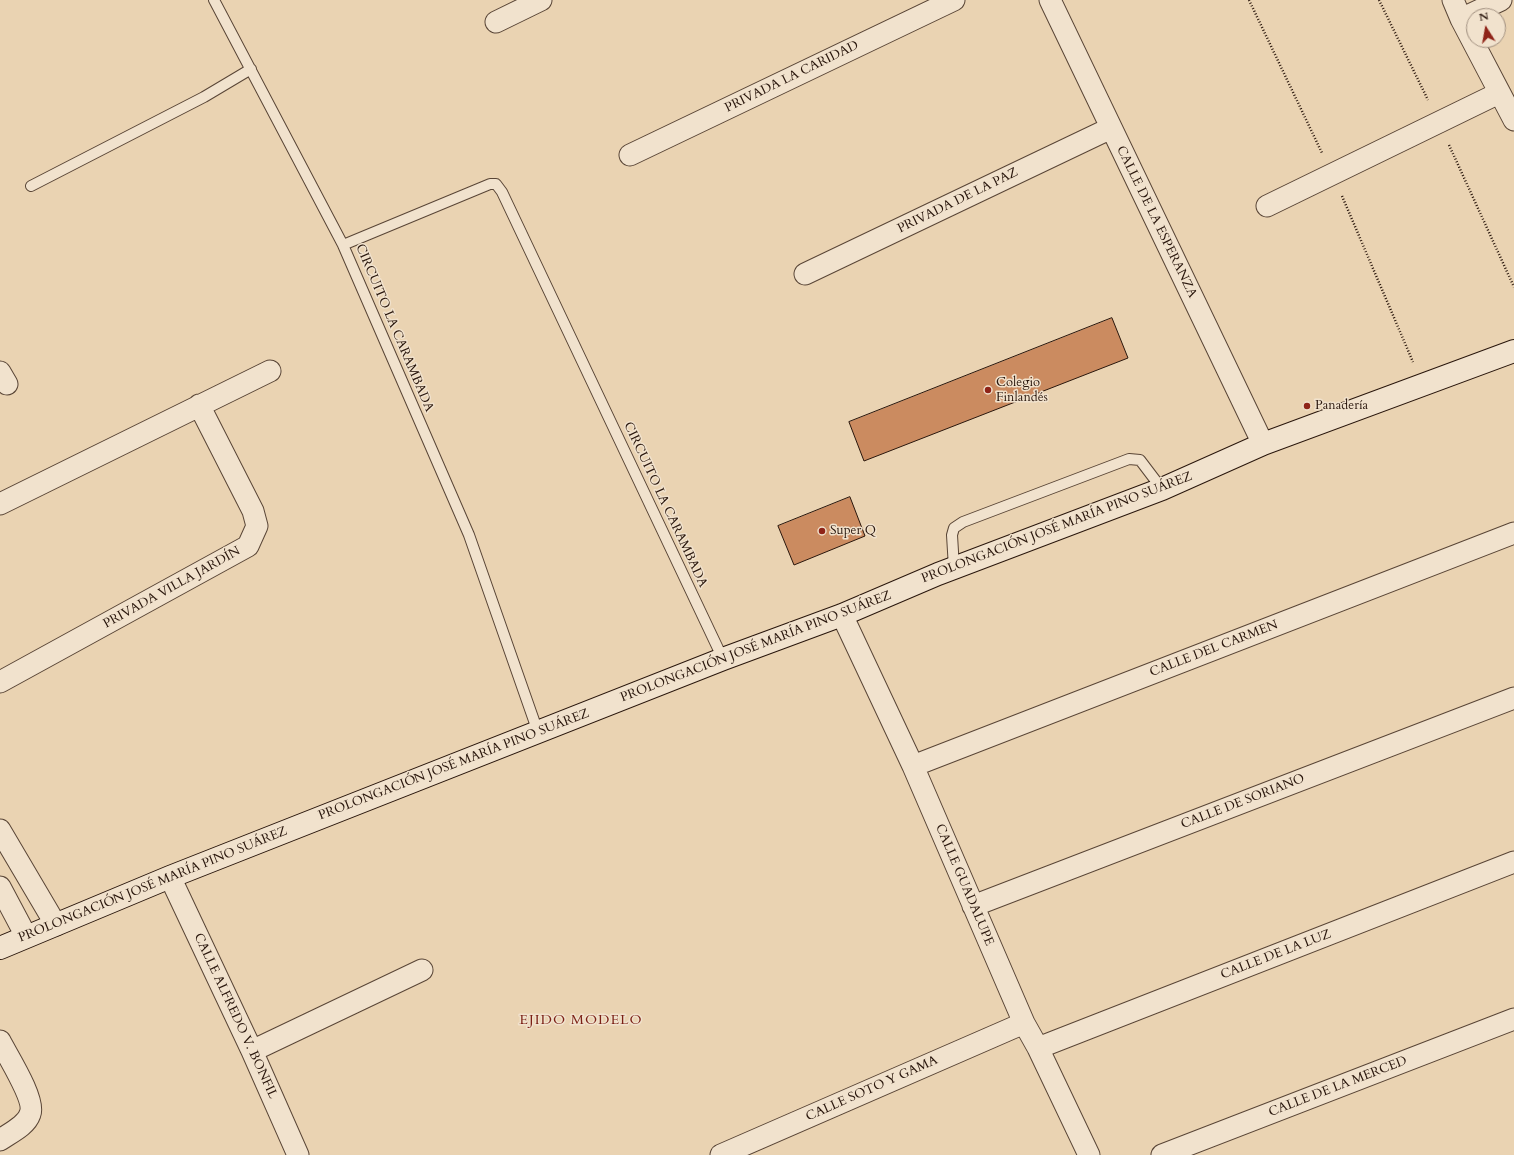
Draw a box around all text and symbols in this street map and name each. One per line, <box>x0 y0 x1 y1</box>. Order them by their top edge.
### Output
north arrow <box>1466 8 1506 48</box>
text: N <box>1478 8 1490 25</box>
street label: PRIVADA LA CARIDAD <box>723 38 861 116</box>
street label: CALLE DE LA ESPERANZA <box>1112 143 1200 301</box>
street label: PRIVADA DE LA PAZ <box>895 165 1021 237</box>
street label: CIRCUITO LA CARAMBADA <box>351 242 437 414</box>
place label: Colegio Finlandés <box>996 375 1048 406</box>
marker: Colegio Finlandés <box>983 385 993 395</box>
place label: Panadería <box>1315 398 1368 414</box>
marker: Panadería <box>1302 401 1312 411</box>
street label: CIRCUITO LA CARAMBADA <box>620 420 710 590</box>
street label: PROLONGACIÓN JOSÉ MARÍA PINO SUÁREZ <box>919 469 1195 587</box>
place label: Super Q <box>830 523 876 539</box>
marker: Super Q <box>817 526 827 536</box>
street label: PRIVADA VILLA JARDÍN <box>101 544 243 632</box>
street label: PROLONGACIÓN JOSÉ MARÍA PINO SUÁREZ <box>618 588 894 706</box>
street label: CALLE DEL CARMEN <box>1148 617 1280 681</box>
street label: PROLONGACIÓN JOSÉ MARÍA PINO SUÁREZ <box>316 706 592 824</box>
street label: CALLE DE SORIANO <box>1179 771 1307 833</box>
street label: CALLE GUADALUPE <box>931 822 997 948</box>
street label: PROLONGACIÓN JOSÉ MARÍA PINO SUÁREZ <box>16 824 290 946</box>
street label: CALLE DE LA LUZ <box>1219 927 1333 983</box>
street label: CALLE ALFREDO V. BONFIL <box>190 931 280 1101</box>
district label: EJIDO MODELO <box>519 1013 643 1029</box>
street label: CALLE SOTO Y GAMA <box>804 1053 940 1125</box>
street label: CALLE DE LA MERCED <box>1267 1053 1409 1121</box>

